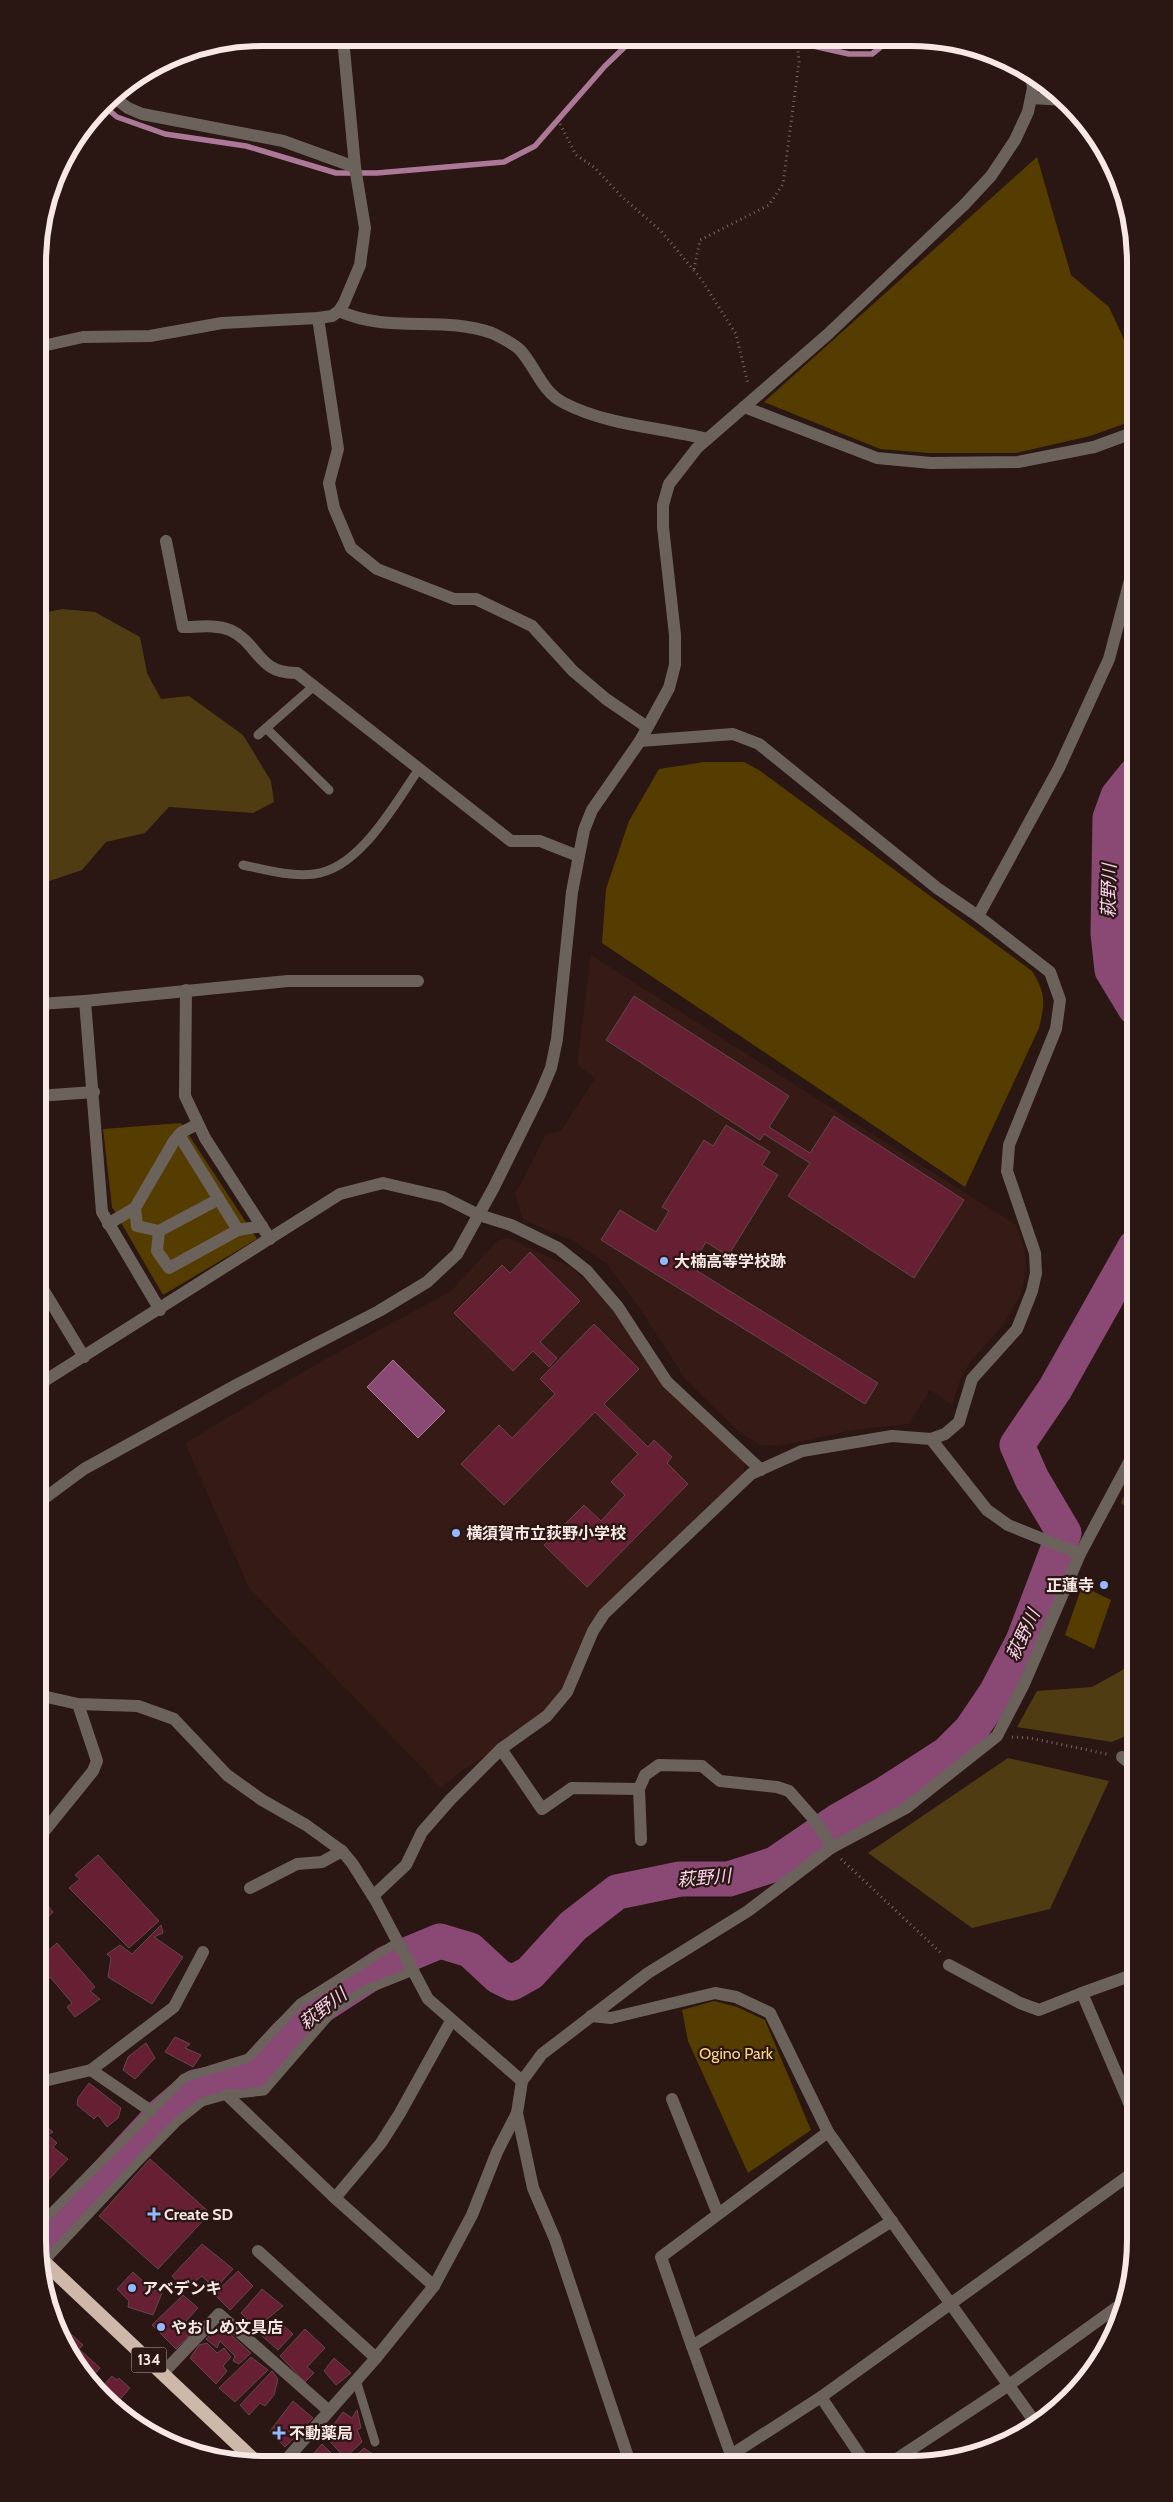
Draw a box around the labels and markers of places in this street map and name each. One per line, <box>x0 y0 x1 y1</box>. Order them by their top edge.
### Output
place label: 大楠高等学校跡 <box>674 1252 786 1271</box>
marker: 大楠高等学校跡 <box>658 1255 670 1267</box>
place label: 横須賀市立荻野小学校 <box>466 1524 626 1543</box>
marker: 横須賀市立荻野小学校 <box>450 1527 462 1539</box>
place label: 正蓮寺 <box>1046 1576 1094 1595</box>
marker: 正蓮寺 <box>1098 1579 1110 1591</box>
place label: Create SD <box>164 2205 233 2224</box>
marker: Create SD <box>148 2208 160 2220</box>
place label: アベデンキ <box>142 2279 222 2298</box>
marker: アベデンキ <box>126 2282 138 2294</box>
place label: やおしめ文具店 <box>171 2318 283 2337</box>
marker: やおしめ文具店 <box>155 2321 167 2333</box>
place label: 不動薬局 <box>289 2424 353 2443</box>
marker: 不動薬局 <box>273 2427 285 2439</box>

